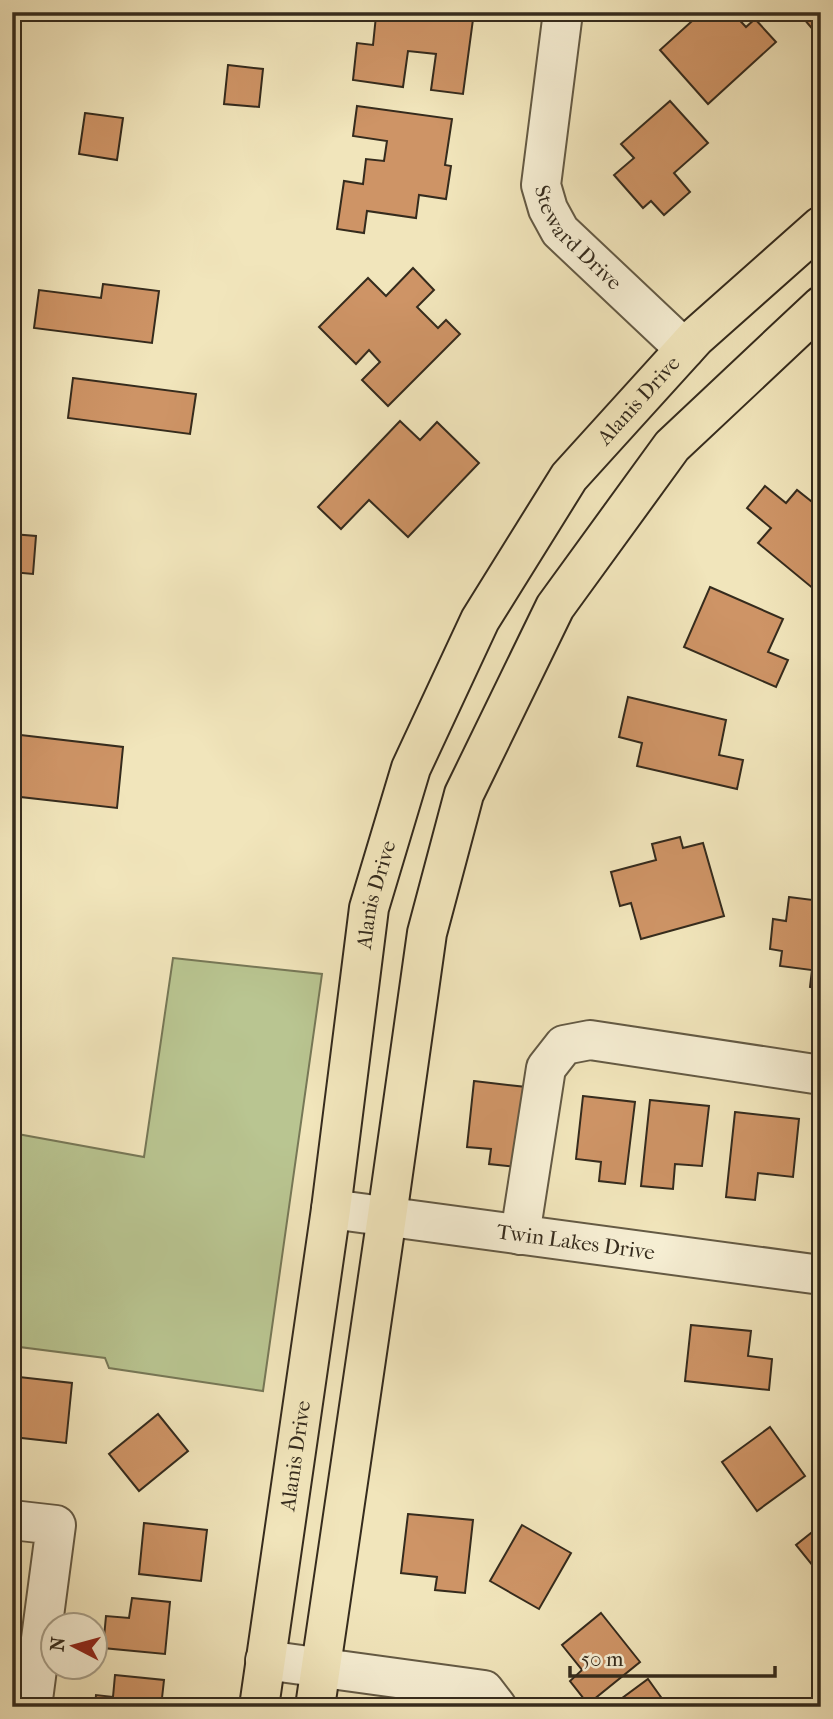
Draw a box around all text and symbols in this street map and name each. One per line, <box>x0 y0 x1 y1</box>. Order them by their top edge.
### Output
street label: Steward Drive <box>530 182 627 295</box>
street label: Alanis Drive <box>592 351 685 450</box>
street label: Alanis Drive <box>352 837 401 951</box>
street label: Twin Lakes Drive <box>495 1219 656 1264</box>
street label: Alanis Drive <box>275 1399 315 1513</box>
north arrow <box>38 1610 108 1680</box>
text: N <box>46 1635 70 1653</box>
scale bar <box>570 1635 775 1679</box>
text: 50 m <box>581 1647 624 1671</box>

